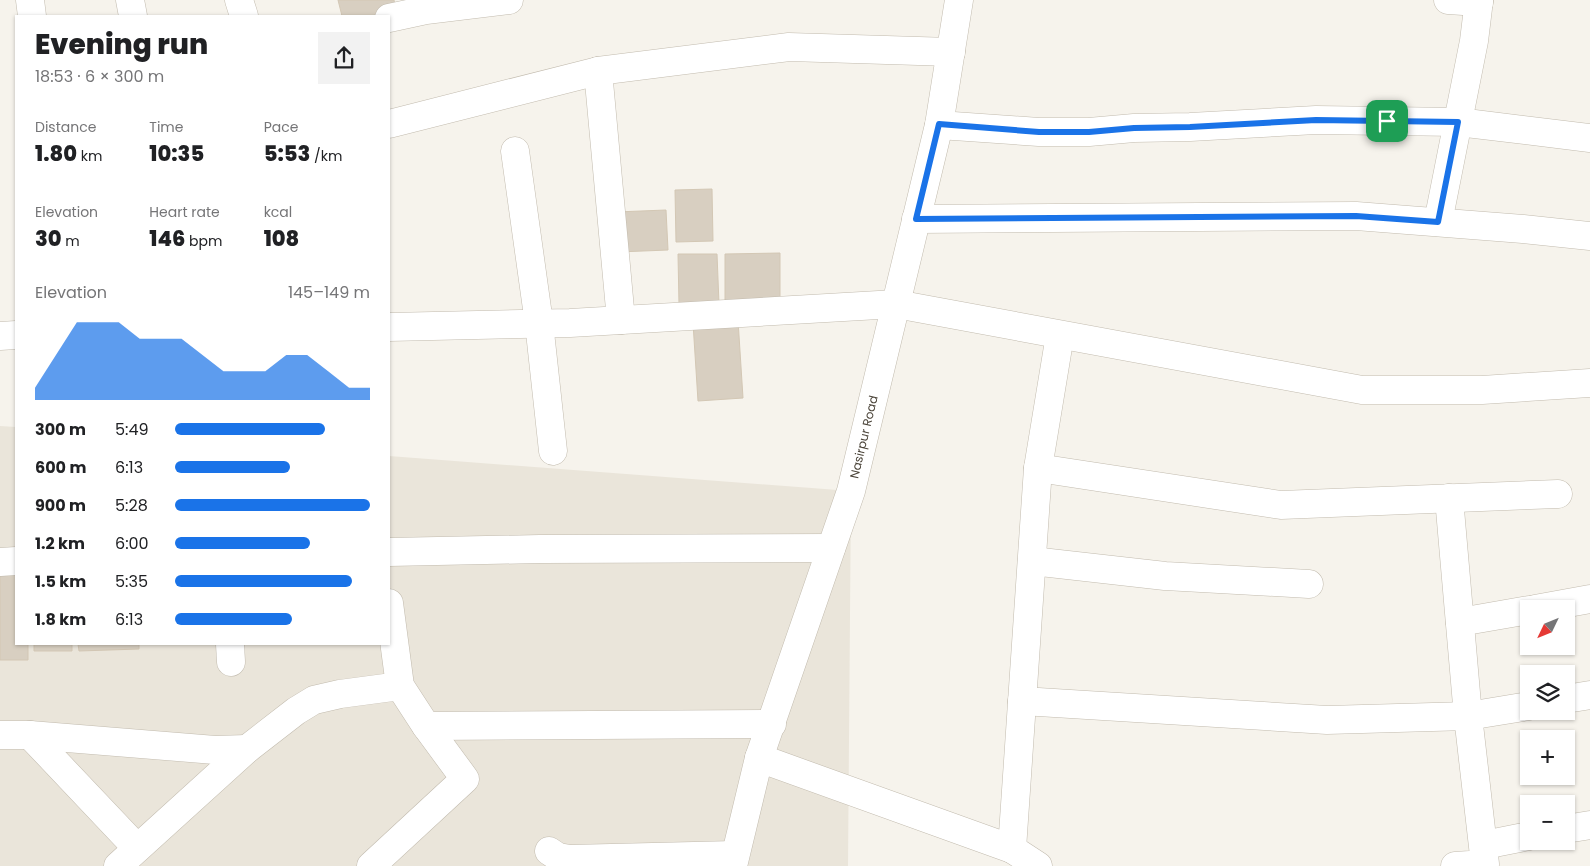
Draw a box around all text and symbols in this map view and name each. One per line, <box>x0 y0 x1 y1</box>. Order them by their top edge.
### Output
text: Evening run <box>35 25 208 64</box>
button: share <box>318 32 370 84</box>
text: 18:53 · 6 × 300 m <box>35 65 164 88</box>
pin <box>1366 100 1408 142</box>
icon: arrive <box>1373 107 1401 135</box>
text: Distance <box>35 117 96 137</box>
text: Time <box>149 117 183 137</box>
text: Pace <box>264 117 298 137</box>
text: 1.80 <box>35 139 77 168</box>
text: 10:35 <box>149 139 204 168</box>
text: 5:53 <box>264 139 310 168</box>
text: km <box>77 146 102 166</box>
text: /km <box>310 146 342 166</box>
text: Elevation <box>35 202 98 222</box>
text: Heart rate <box>149 202 220 222</box>
text: kcal <box>264 202 292 222</box>
text: 30 <box>35 224 62 253</box>
text: 146 <box>149 224 185 253</box>
text: 108 <box>264 224 299 253</box>
text: m <box>62 231 80 251</box>
text: bpm <box>185 231 222 251</box>
text: Elevation <box>35 281 107 304</box>
text: 145–149 m <box>288 281 370 304</box>
street label: Nasirpur Road <box>845 394 882 480</box>
text: 300 m <box>35 418 86 441</box>
text: 5:49 <box>115 418 149 441</box>
text: 600 m <box>35 456 86 479</box>
text: 6:13 <box>115 456 143 479</box>
text: 900 m <box>35 494 86 517</box>
text: 5:28 <box>115 494 148 517</box>
text: 1.2 km <box>35 532 85 555</box>
text: 6:00 <box>115 532 149 555</box>
text: 1.5 km <box>35 570 86 593</box>
text: 5:35 <box>115 570 148 593</box>
north arrow <box>1520 600 1575 655</box>
map controls <box>1520 600 1575 850</box>
text: 1.8 km <box>35 608 86 631</box>
text: 6:13 <box>115 608 143 631</box>
button: layers <box>1520 665 1575 720</box>
button: + <box>1520 730 1575 785</box>
button: − <box>1520 795 1575 850</box>

